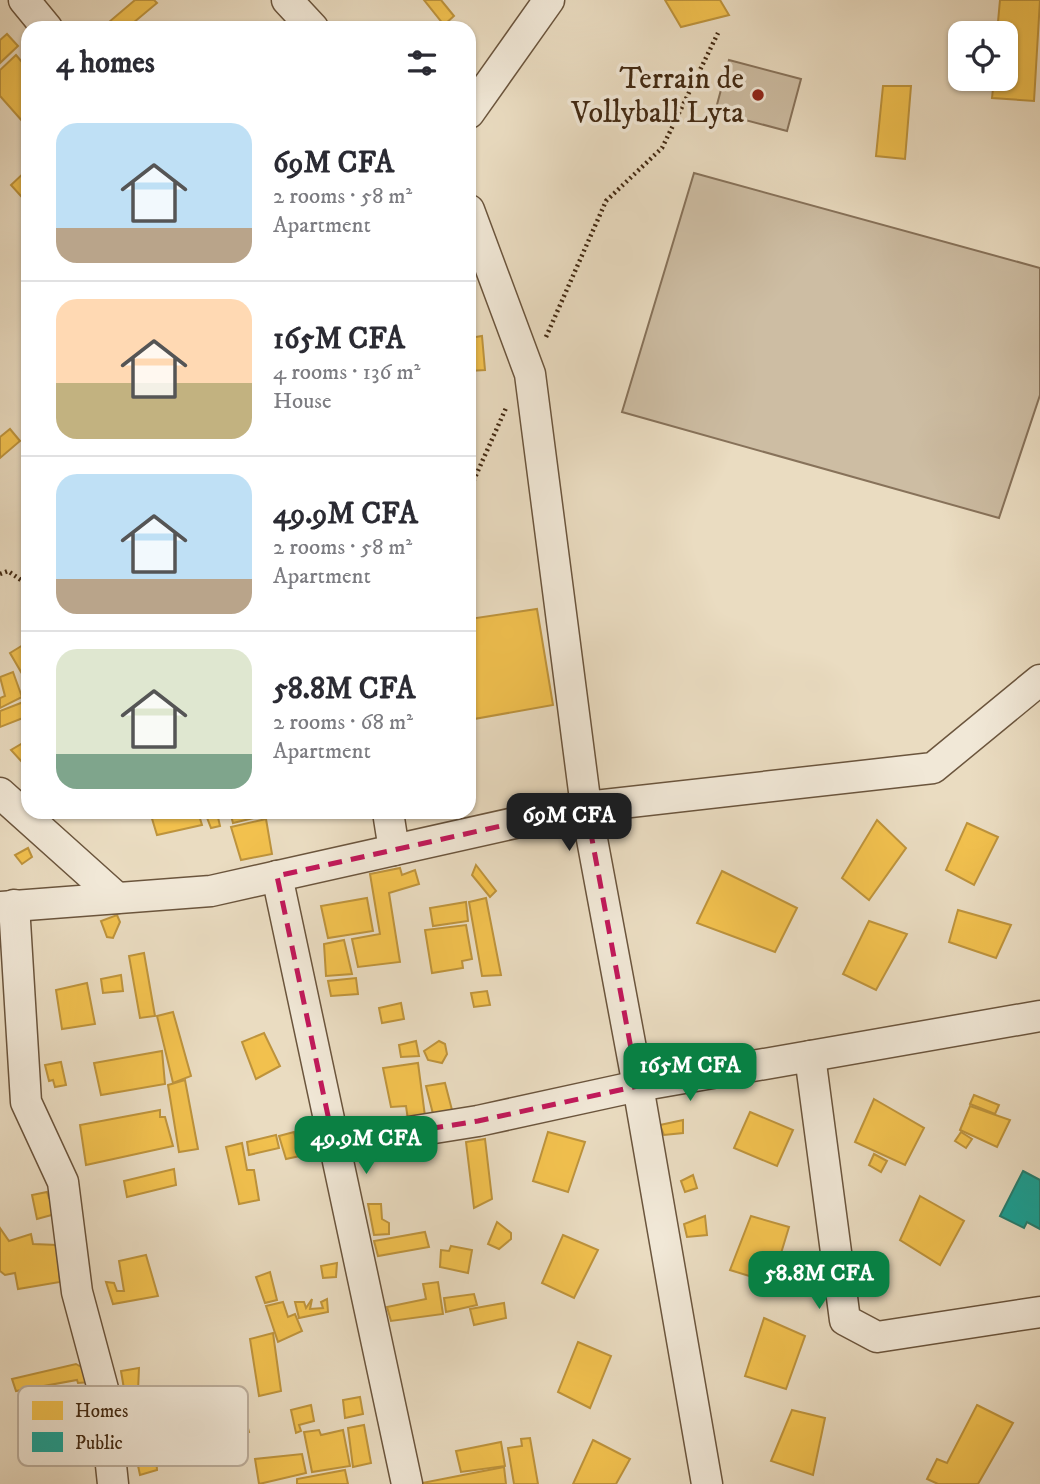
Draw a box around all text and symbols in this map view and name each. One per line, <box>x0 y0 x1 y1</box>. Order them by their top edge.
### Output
map controls <box>948 21 1018 91</box>
button: locate <box>948 21 1018 91</box>
icon: filters <box>403 44 441 82</box>
text: 4 homes <box>56 45 155 82</box>
place label: Terrain de Vollyball Lyta <box>570 61 744 132</box>
marker: Terrain de Vollyball Lyta <box>750 87 766 103</box>
text: 69M CFA <box>273 145 394 182</box>
icon: home <box>112 151 196 235</box>
text: 2 rooms · 58 m² <box>273 182 412 211</box>
text: Apartment <box>273 211 371 240</box>
text: 165M CFA <box>273 321 405 358</box>
icon: home <box>112 327 196 411</box>
text: 4 rooms · 136 m² <box>273 358 420 387</box>
text: House <box>273 387 331 416</box>
text: 49.9M CFA <box>273 496 418 533</box>
icon: home <box>112 502 196 586</box>
text: 2 rooms · 58 m² <box>273 533 412 562</box>
text: Apartment <box>273 562 371 591</box>
text: 58.8M CFA <box>273 671 415 708</box>
icon: home <box>112 677 196 761</box>
text: 2 rooms · 68 m² <box>273 708 413 737</box>
text: Apartment <box>273 737 371 766</box>
pin: 69M CFA <box>504 794 634 853</box>
text: 69M CFA <box>523 801 615 830</box>
pin: 165M CFA <box>618 1044 762 1103</box>
text: 165M CFA <box>639 1051 741 1080</box>
pin: 49.9M CFA <box>286 1116 446 1176</box>
text: 49.9M CFA <box>310 1124 422 1153</box>
pin: 58.8M CFA <box>739 1252 899 1311</box>
text: 58.8M CFA <box>764 1259 874 1288</box>
legend <box>18 1386 248 1466</box>
text: Homes <box>75 1400 128 1423</box>
text: Public <box>75 1432 123 1455</box>

